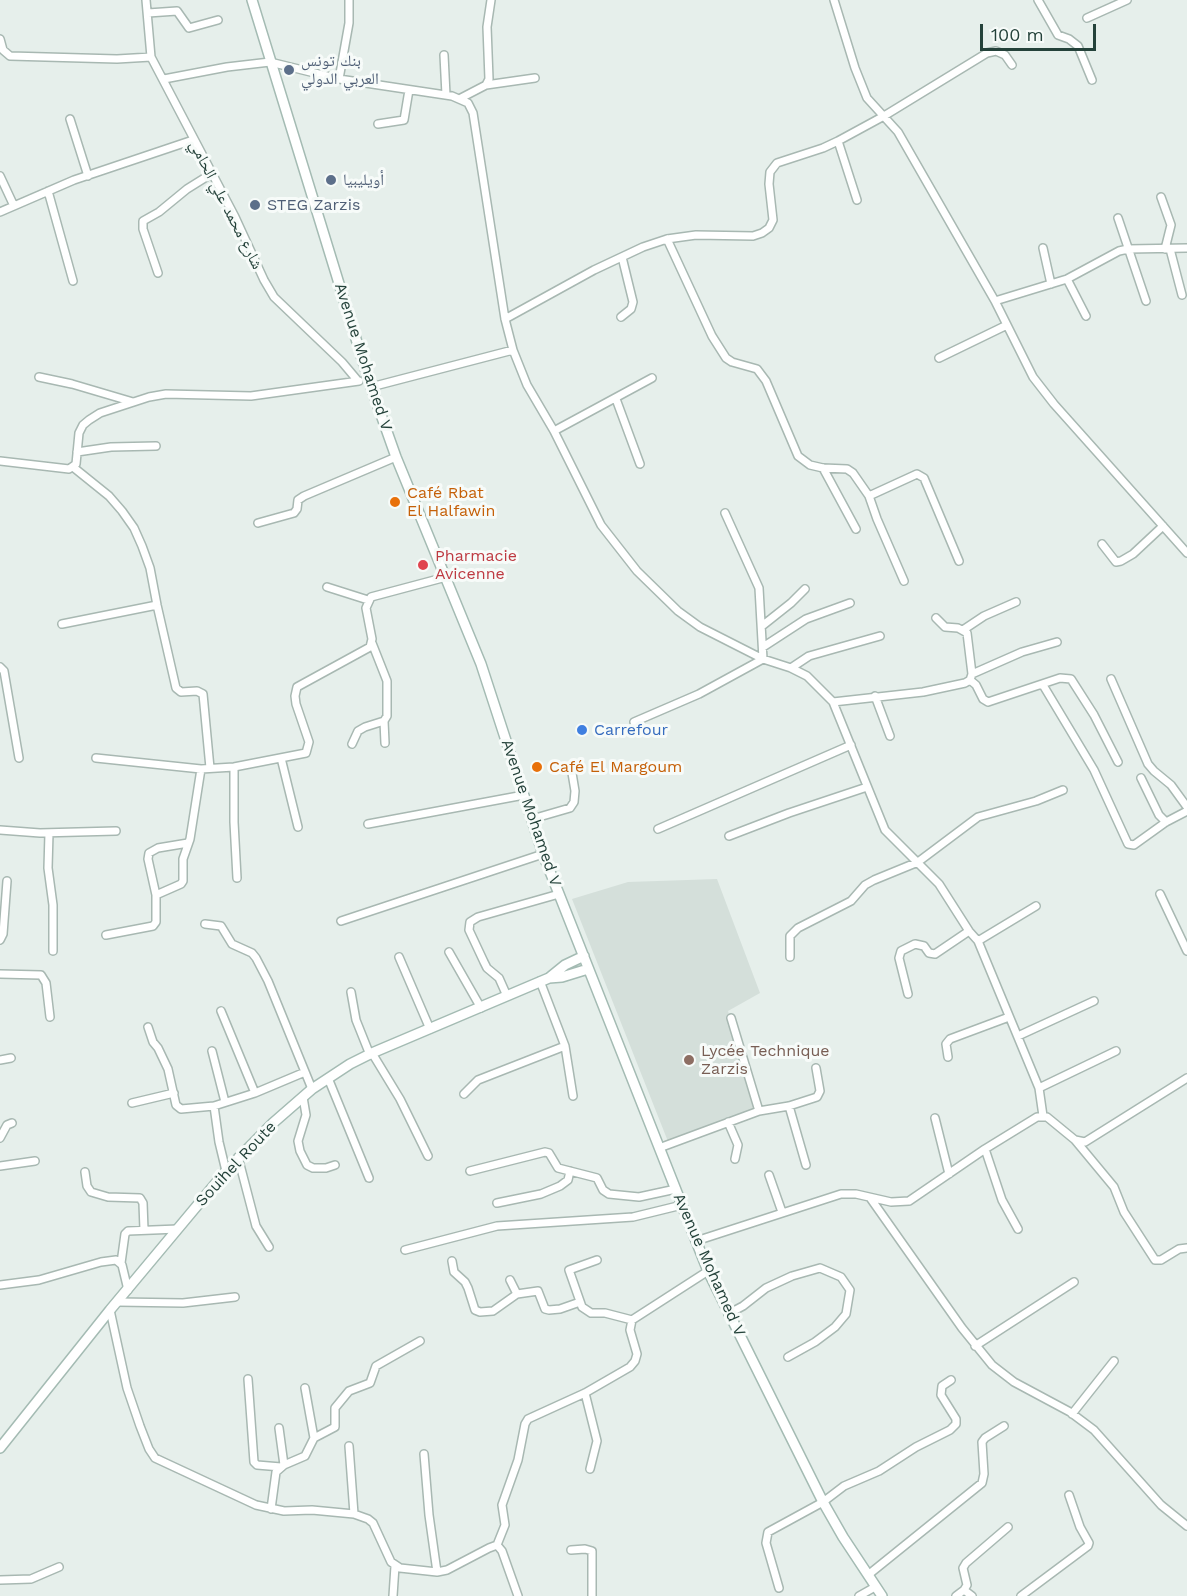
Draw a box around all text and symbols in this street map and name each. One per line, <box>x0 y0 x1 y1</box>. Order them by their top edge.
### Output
scale bar <box>983 12 1098 50</box>
text: 100 m <box>991 24 1044 45</box>
place label: بنك تونس العربي الدولي <box>301 51 379 89</box>
marker: بنك تونس العربي الدولي <box>282 63 296 77</box>
street label: شارع محمد علي الحامي <box>185 137 267 273</box>
place label: أويليبيا <box>343 170 384 190</box>
marker: أويليبيا <box>324 173 338 187</box>
place label: STEG Zarzis <box>267 195 360 215</box>
marker: STEG Zarzis <box>248 198 262 212</box>
street label: Avenue Mohamed V <box>330 281 396 433</box>
place label: Café Rbat El Halfawin <box>407 483 495 521</box>
marker: Café Rbat El Halfawin <box>388 495 402 509</box>
place label: Pharmacie Avicenne <box>435 546 517 584</box>
marker: Pharmacie Avicenne <box>416 558 430 572</box>
place label: Carrefour <box>594 720 668 740</box>
marker: Carrefour <box>575 723 589 737</box>
street label: Avenue Mohamed V <box>497 737 565 889</box>
place label: Café El Margoum <box>549 757 682 777</box>
marker: Café El Margoum <box>530 760 544 774</box>
place label: Lycée Technique Zarzis <box>701 1041 830 1079</box>
marker: Lycée Technique Zarzis <box>682 1053 696 1067</box>
street label: Souihel Route <box>192 1118 280 1210</box>
street label: Avenue Mohamed V <box>669 1191 749 1339</box>

